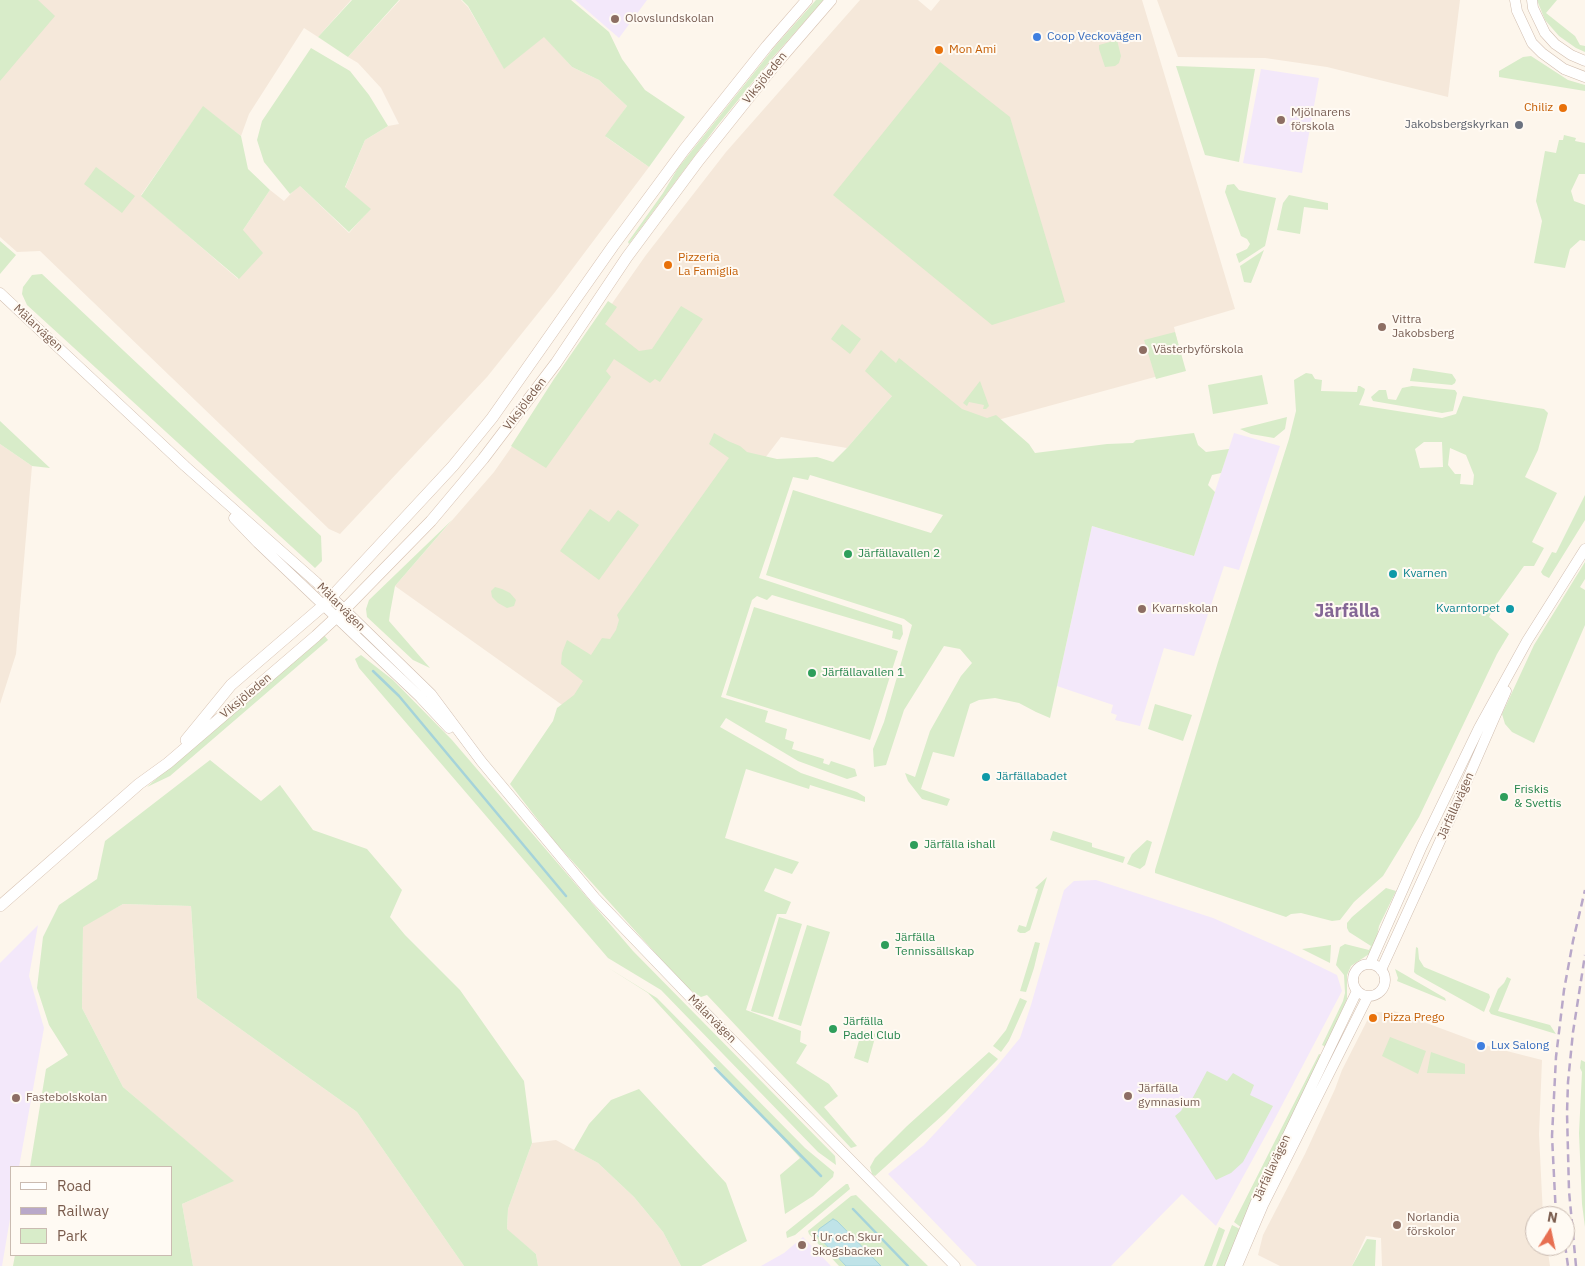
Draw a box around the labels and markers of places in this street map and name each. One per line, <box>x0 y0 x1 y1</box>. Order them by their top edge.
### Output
place label: Olovslundskolan <box>625 12 714 26</box>
marker: Olovslundskolan <box>609 13 621 25</box>
place label: Coop Veckovägen <box>1047 30 1142 44</box>
marker: Coop Veckovägen <box>1031 31 1043 43</box>
place label: Mon Ami <box>949 43 996 57</box>
marker: Mon Ami <box>933 44 945 56</box>
place label: Chiliz <box>1524 101 1553 115</box>
marker: Chiliz <box>1557 102 1569 114</box>
place label: Mjölnarens förskola <box>1291 106 1351 134</box>
marker: Mjölnarens förskola <box>1275 114 1287 126</box>
place label: Jakobsbergskyrkan <box>1405 118 1509 132</box>
marker: Jakobsbergskyrkan <box>1513 119 1525 131</box>
place label: Pizzeria La Famiglia <box>678 251 738 279</box>
marker: Pizzeria La Famiglia <box>662 259 674 271</box>
place label: Vittra Jakobsberg <box>1392 313 1454 341</box>
marker: Vittra Jakobsberg <box>1376 321 1388 333</box>
place label: Västerbyförskola <box>1153 343 1244 357</box>
marker: Västerbyförskola <box>1137 344 1149 356</box>
place label: Järfällavallen 2 <box>858 547 940 561</box>
marker: Järfällavallen 2 <box>842 548 854 560</box>
place label: Kvarnen <box>1403 567 1447 581</box>
marker: Kvarnen <box>1387 568 1399 580</box>
place label: Kvarnskolan <box>1152 602 1218 616</box>
place label: Kvarntorpet <box>1436 602 1500 616</box>
marker: Kvarnskolan <box>1136 603 1148 615</box>
marker: Kvarntorpet <box>1504 603 1516 615</box>
place label: Järfällavallen 1 <box>822 666 904 680</box>
marker: Järfällavallen 1 <box>806 667 818 679</box>
place label: Järfällabadet <box>996 770 1067 784</box>
marker: Järfällabadet <box>980 771 992 783</box>
place label: Friskis & Svettis <box>1514 783 1562 811</box>
marker: Friskis & Svettis <box>1498 791 1510 803</box>
place label: Järfälla ishall <box>924 838 996 852</box>
marker: Järfälla ishall <box>908 839 920 851</box>
place label: Järfälla Tennissällskap <box>895 931 974 959</box>
marker: Järfälla Tennissällskap <box>879 939 891 951</box>
place label: Pizza Prego <box>1383 1011 1445 1025</box>
marker: Pizza Prego <box>1367 1012 1379 1024</box>
place label: Järfälla Padel Club <box>843 1015 901 1043</box>
marker: Järfälla Padel Club <box>827 1023 839 1035</box>
place label: Lux Salong <box>1491 1039 1549 1053</box>
marker: Lux Salong <box>1475 1040 1487 1052</box>
place label: Järfälla gymnasium <box>1138 1082 1200 1110</box>
marker: Järfälla gymnasium <box>1122 1090 1134 1102</box>
place label: Fastebolskolan <box>26 1091 107 1105</box>
marker: Fastebolskolan <box>10 1092 22 1104</box>
place label: Norlandia förskolor <box>1407 1211 1459 1239</box>
marker: Norlandia förskolor <box>1391 1219 1403 1231</box>
place label: I Ur och Skur Skogsbacken <box>812 1231 883 1259</box>
marker: I Ur och Skur Skogsbacken <box>796 1239 808 1251</box>

